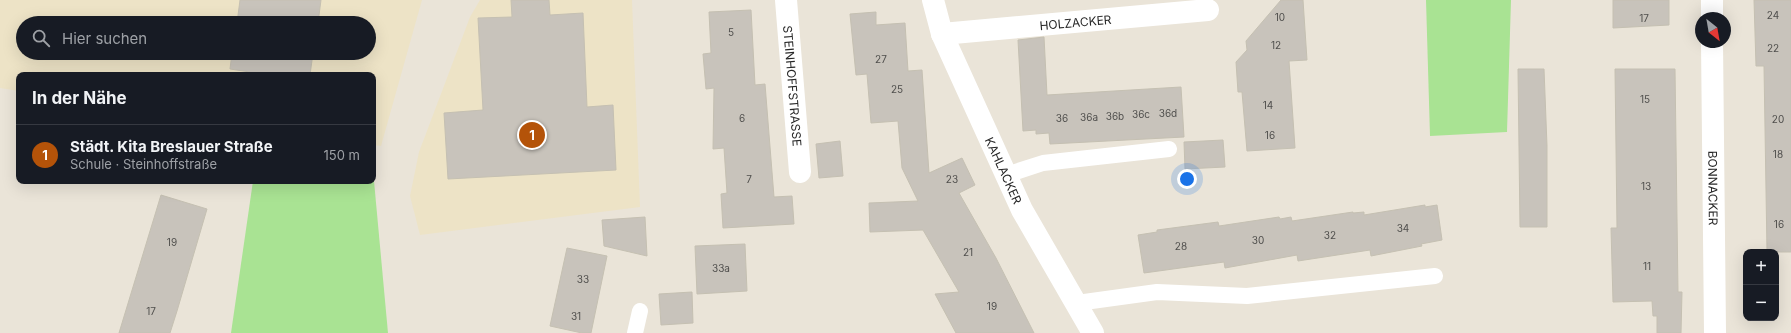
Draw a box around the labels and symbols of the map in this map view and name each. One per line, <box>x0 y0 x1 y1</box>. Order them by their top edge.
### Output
house number: 24 <box>1767 9 1779 21</box>
street label: HOLZACKER <box>1039 11 1112 33</box>
house number: 10 <box>1275 11 1285 23</box>
house number: 17 <box>1639 12 1649 24</box>
north arrow <box>1695 12 1731 48</box>
street label: STEINHOFFSTRASSE <box>781 25 805 147</box>
house number: 5 <box>728 26 734 38</box>
house number: 12 <box>1271 39 1281 51</box>
house number: 22 <box>1767 42 1779 54</box>
house number: 27 <box>875 53 887 65</box>
house number: 25 <box>891 83 903 95</box>
house number: 15 <box>1640 93 1650 105</box>
house number: 14 <box>1263 99 1273 111</box>
house number: 36d <box>1159 107 1177 119</box>
house number: 36c <box>1132 108 1150 120</box>
house number: 36b <box>1106 110 1124 122</box>
house number: 36a <box>1080 111 1098 123</box>
house number: 6 <box>739 112 745 124</box>
house number: 36 <box>1056 112 1068 124</box>
house number: 20 <box>1772 113 1784 125</box>
pin: 1 <box>519 120 545 150</box>
house number: 16 <box>1265 129 1275 141</box>
street label: KAHLACKER <box>982 135 1026 206</box>
house number: 18 <box>1773 148 1783 160</box>
street label: BONNACKER <box>1706 151 1721 226</box>
your location <box>1177 169 1197 189</box>
house number: 7 <box>746 173 752 185</box>
house number: 23 <box>946 173 958 185</box>
house number: 13 <box>1641 180 1651 192</box>
house number: 16 <box>1774 218 1784 230</box>
house number: 34 <box>1397 222 1409 234</box>
house number: 32 <box>1324 229 1336 241</box>
house number: 30 <box>1252 234 1264 246</box>
house number: 19 <box>167 236 177 248</box>
house number: 28 <box>1175 240 1187 252</box>
house number: 21 <box>963 246 973 258</box>
house number: 11 <box>1643 260 1651 272</box>
house number: 33a <box>712 262 730 274</box>
house number: 33 <box>577 273 589 285</box>
house number: 19 <box>987 300 997 312</box>
house number: 17 <box>146 305 156 317</box>
house number: 31 <box>571 310 581 322</box>

